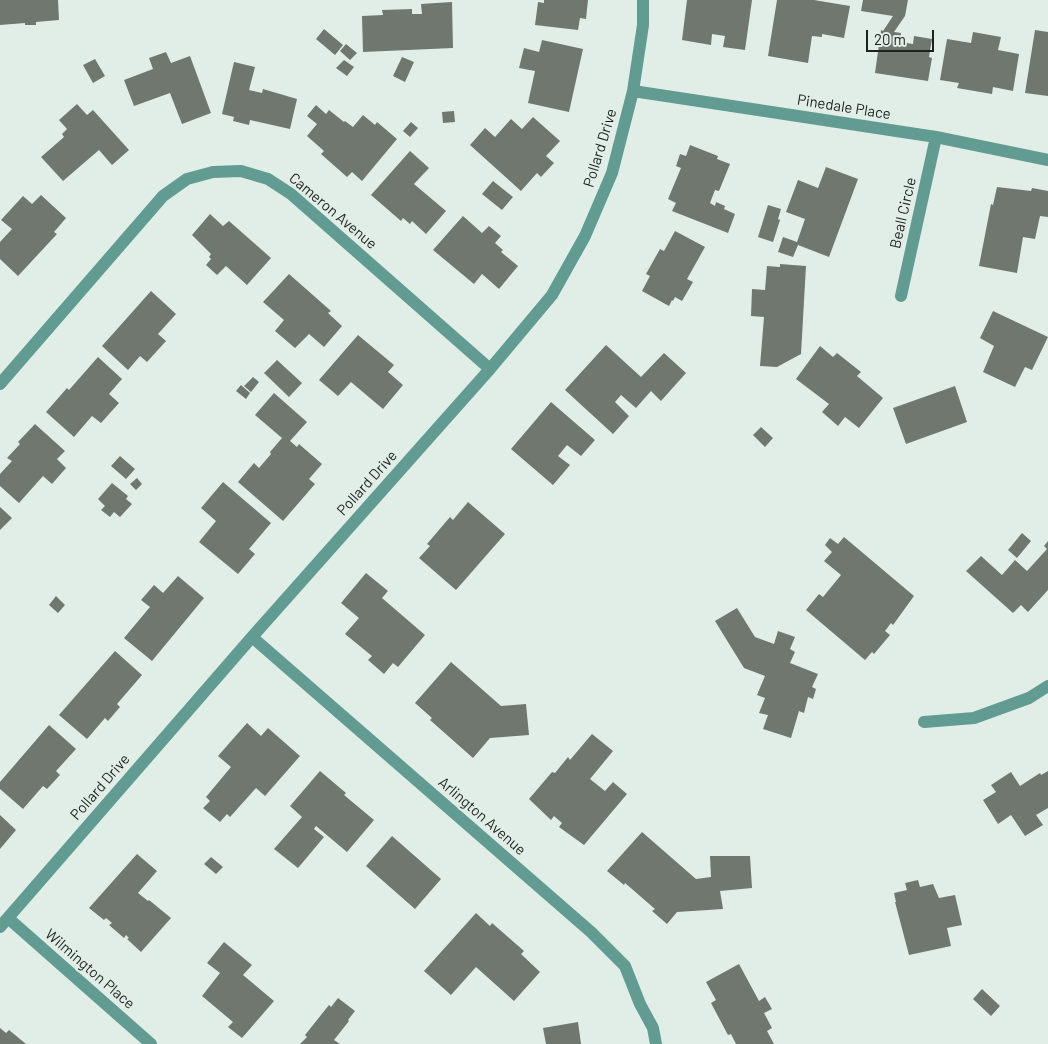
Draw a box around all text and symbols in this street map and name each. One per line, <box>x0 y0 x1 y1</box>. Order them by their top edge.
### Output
scale bar <box>868 20 936 52</box>
text: 20 m <box>874 30 906 48</box>
street label: Pinedale Place <box>796 91 892 123</box>
street label: Pollard Drive <box>580 106 620 190</box>
street label: Cameron Avenue <box>285 169 381 253</box>
street label: Beall Circle <box>886 176 920 250</box>
street label: Pollard Drive <box>333 447 401 519</box>
street label: Pollard Drive <box>67 750 133 824</box>
street label: Arlington Avenue <box>435 773 529 859</box>
street label: Wilmington Place <box>41 925 139 1013</box>

